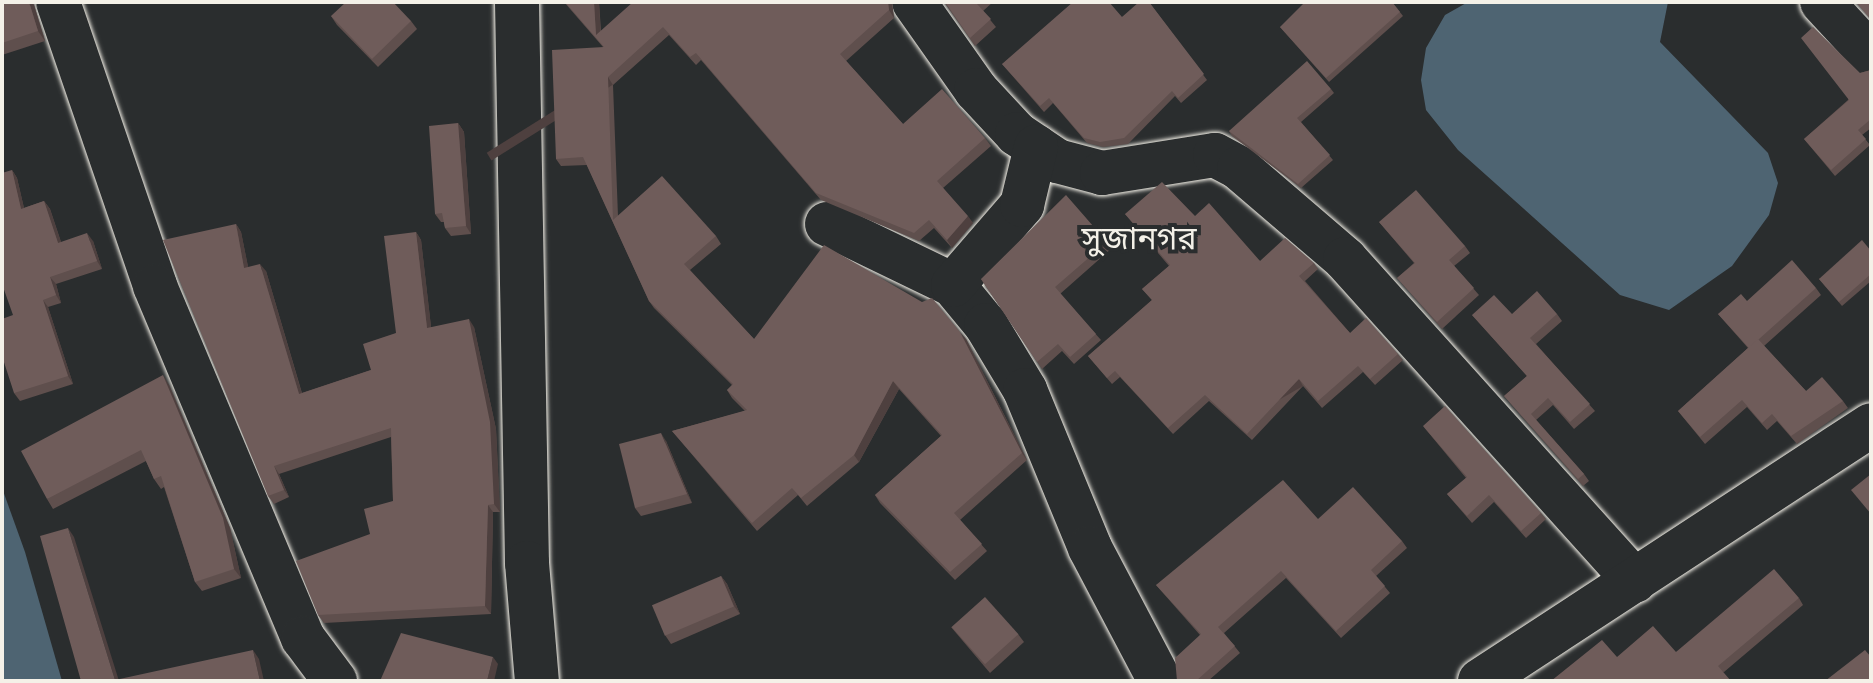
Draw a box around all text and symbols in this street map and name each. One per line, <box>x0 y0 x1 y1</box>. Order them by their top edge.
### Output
district label: সুজানগর <box>1081 219 1197 257</box>

